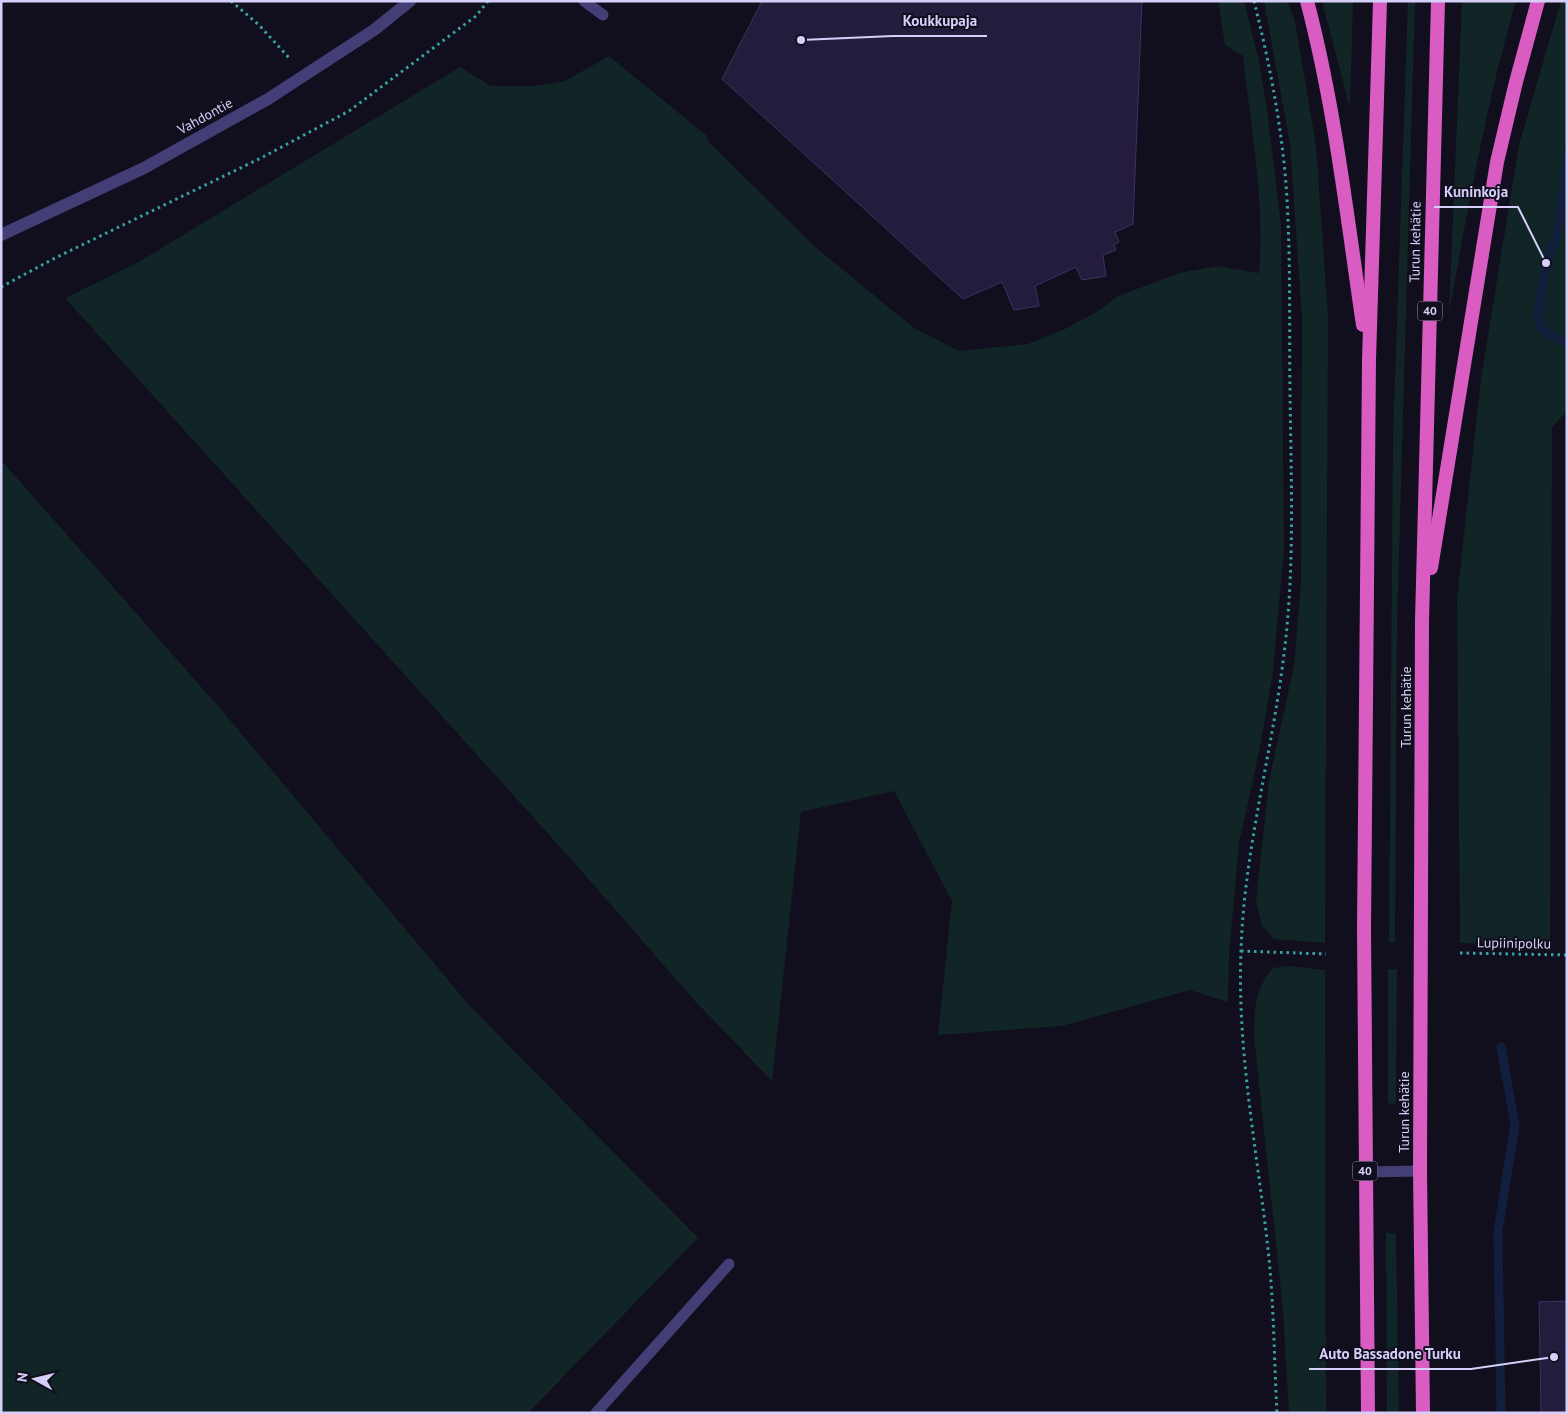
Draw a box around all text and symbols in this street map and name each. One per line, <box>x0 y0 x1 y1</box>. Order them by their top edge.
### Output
callout: Koukkupaja <box>893 6 987 36</box>
text: Koukkupaja <box>903 11 977 30</box>
street label: Vahdontie <box>173 94 236 139</box>
callout: Kuninkoja <box>1434 177 1518 207</box>
text: Kuninkoja <box>1444 182 1508 201</box>
street label: Turun kehätie <box>1405 201 1425 283</box>
road number: 40 <box>1418 302 1442 321</box>
street label: Turun kehätie <box>1397 666 1415 748</box>
street label: Lupiinipolku <box>1477 933 1551 953</box>
street label: Turun kehätie <box>1395 1071 1413 1153</box>
road number: 40 <box>1352 1162 1378 1180</box>
callout: Auto Bassadone Turku <box>1309 1339 1471 1369</box>
text: Auto Bassadone Turku <box>1319 1344 1461 1363</box>
north arrow <box>10 1354 60 1404</box>
text: N <box>13 1371 32 1383</box>

